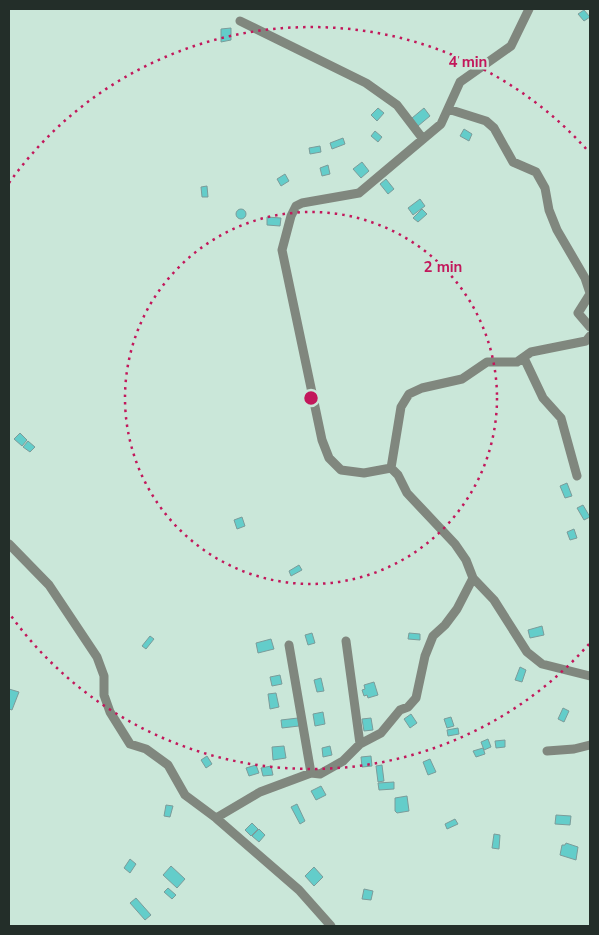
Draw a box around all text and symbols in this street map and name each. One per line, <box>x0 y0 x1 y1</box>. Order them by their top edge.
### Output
text: 4 min <box>449 52 487 72</box>
text: 2 min <box>424 257 462 277</box>
centre of rings <box>302 389 320 407</box>

